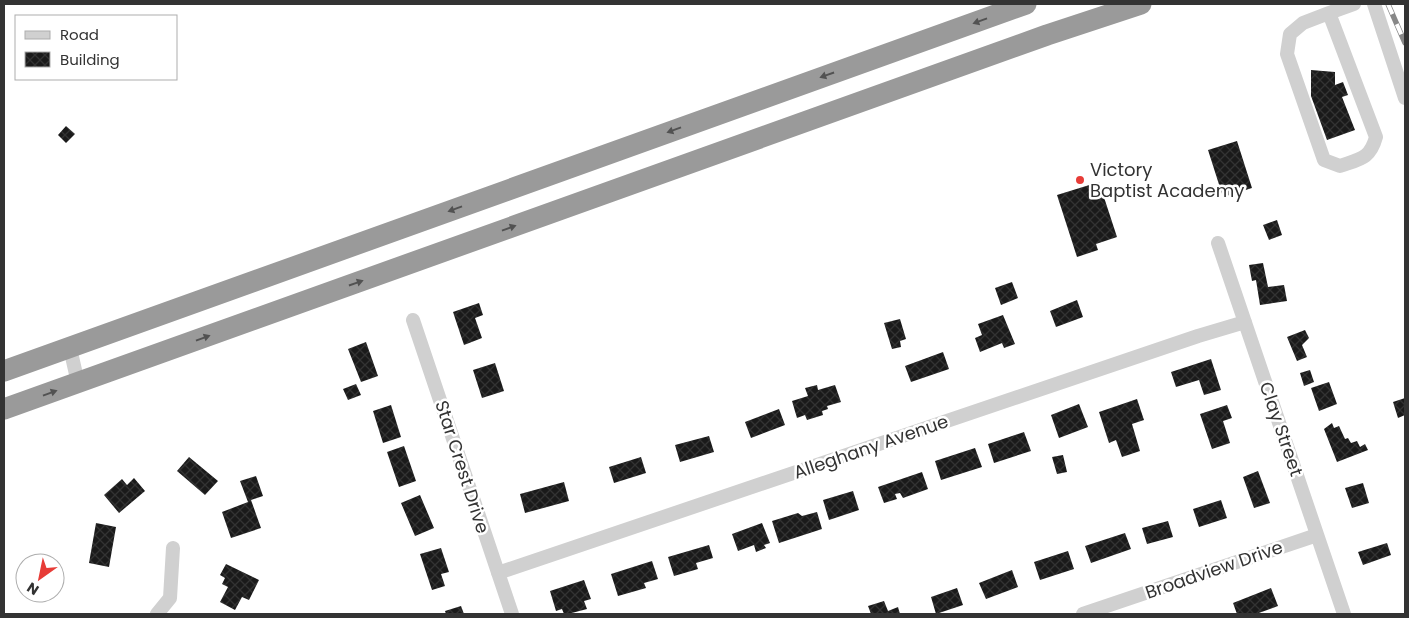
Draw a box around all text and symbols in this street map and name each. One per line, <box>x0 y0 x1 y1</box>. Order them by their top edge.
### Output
legend <box>15 15 178 80</box>
one-way arrow <box>972 17 987 25</box>
text: Road <box>60 24 99 45</box>
text: Building <box>60 49 120 70</box>
one-way arrow <box>819 71 834 79</box>
one-way arrow <box>666 126 681 134</box>
place label: Victory Baptist Academy <box>1090 157 1244 203</box>
marker: Victory Baptist Academy <box>1074 174 1086 186</box>
one-way arrow <box>448 206 463 213</box>
one-way arrow <box>501 224 516 231</box>
one-way arrow <box>348 279 363 286</box>
one-way arrow <box>195 334 210 341</box>
street label: Clay Street <box>1254 378 1309 479</box>
one-way arrow <box>42 389 57 396</box>
street label: Star Crest Drive <box>429 397 496 537</box>
street label: Alleghany Avenue <box>790 408 952 485</box>
street label: Broadview Drive <box>1142 534 1286 605</box>
north arrow <box>15 553 65 603</box>
text: N <box>23 578 43 600</box>

